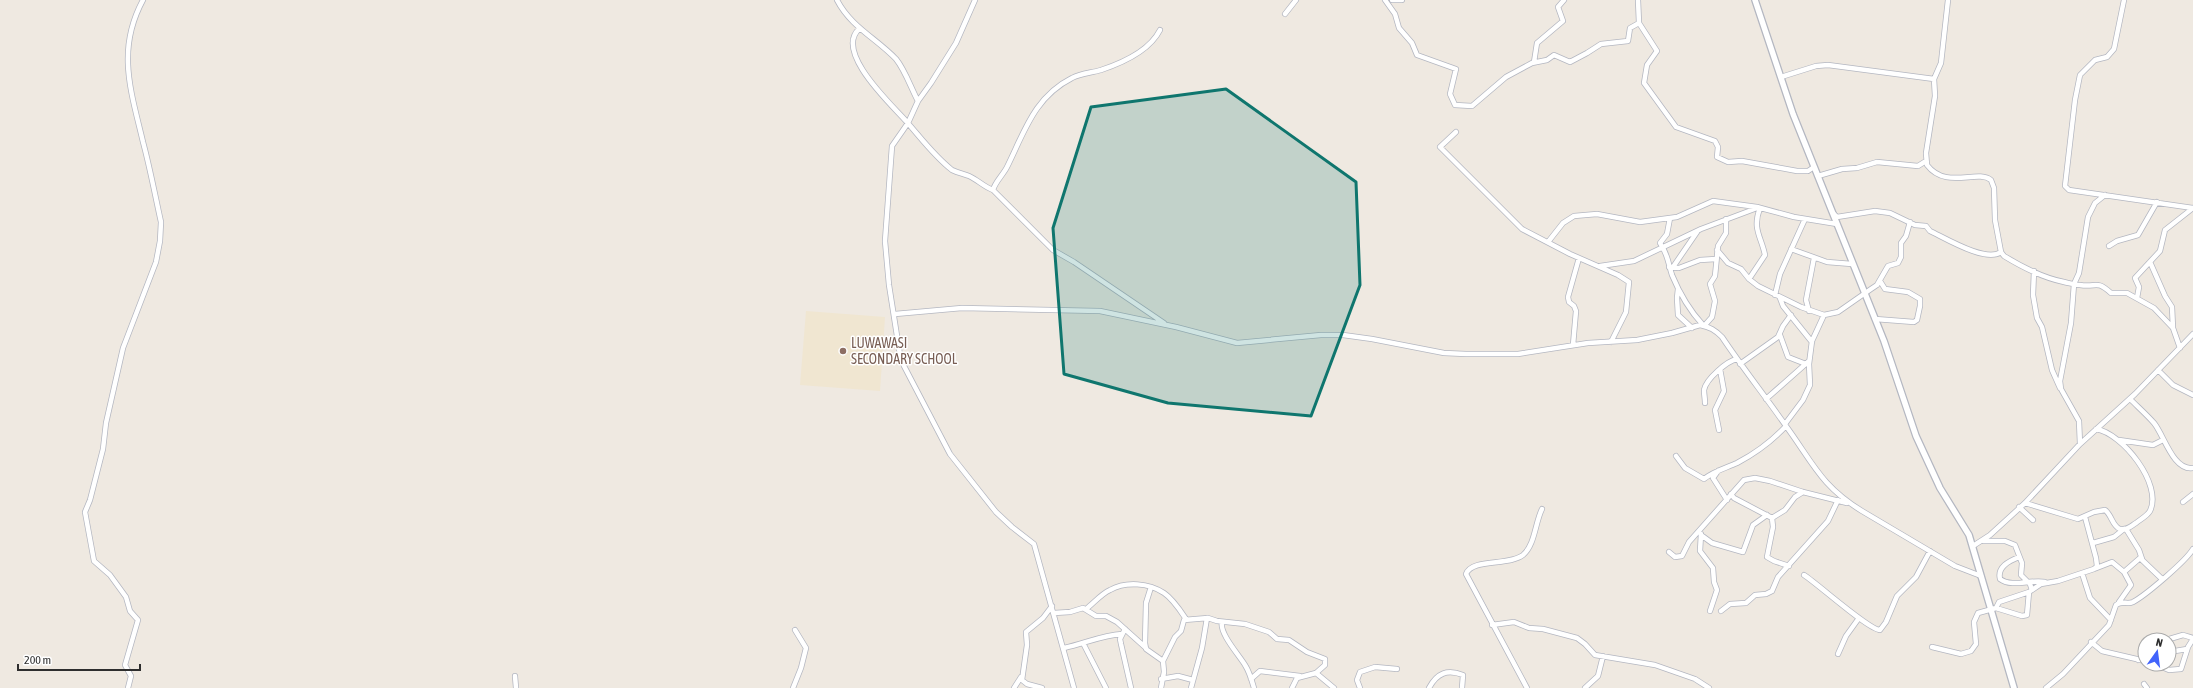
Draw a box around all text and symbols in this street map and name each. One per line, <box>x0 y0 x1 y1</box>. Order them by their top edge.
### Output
place label: LUWAWASI SECONDARY SCHOOL <box>851 335 958 367</box>
marker: LUWAWASI SECONDARY SCHOOL <box>838 346 848 356</box>
north arrow <box>2137 632 2177 672</box>
text: N <box>2155 636 2164 649</box>
scale bar <box>18 646 140 672</box>
text: 200 m <box>24 653 51 667</box>

